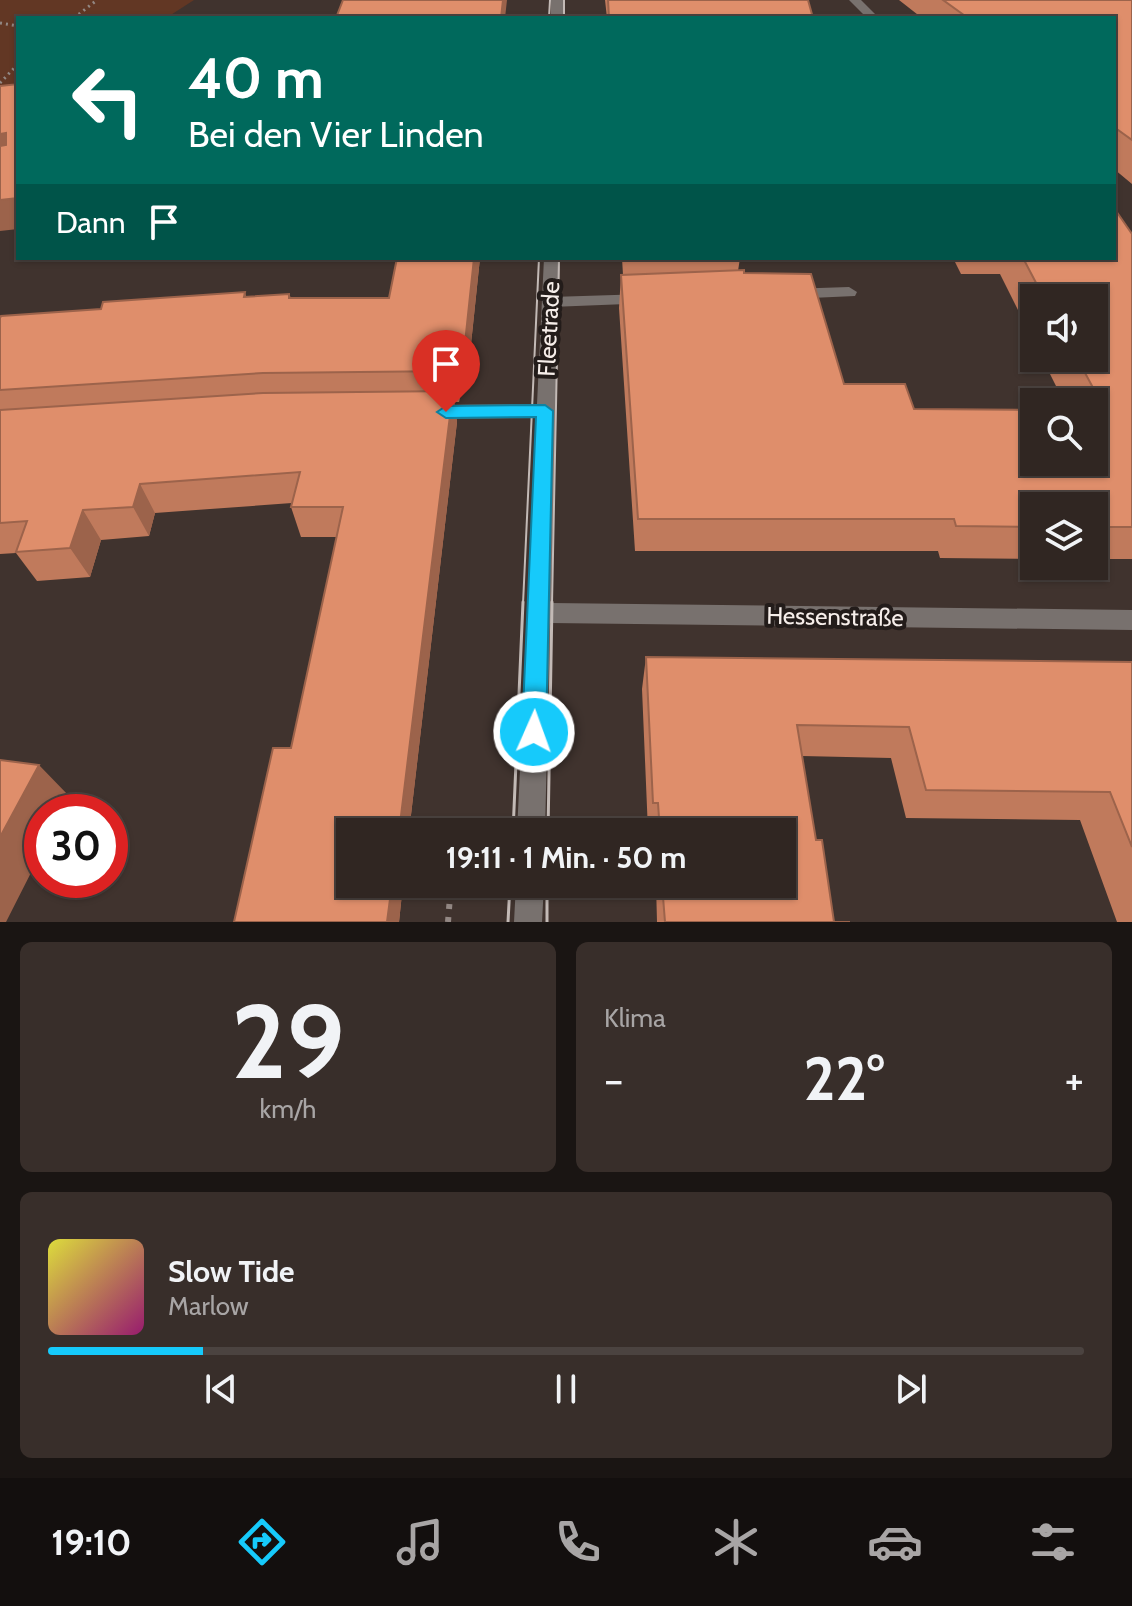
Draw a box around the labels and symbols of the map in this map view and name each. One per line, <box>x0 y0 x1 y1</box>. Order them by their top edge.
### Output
street label: Fleetrade <box>532 281 565 377</box>
pin <box>412 330 480 412</box>
street label: Hessenstraße <box>766 601 904 632</box>
position arrow <box>492 690 576 774</box>
speed limit sign: 30 <box>24 794 128 898</box>

